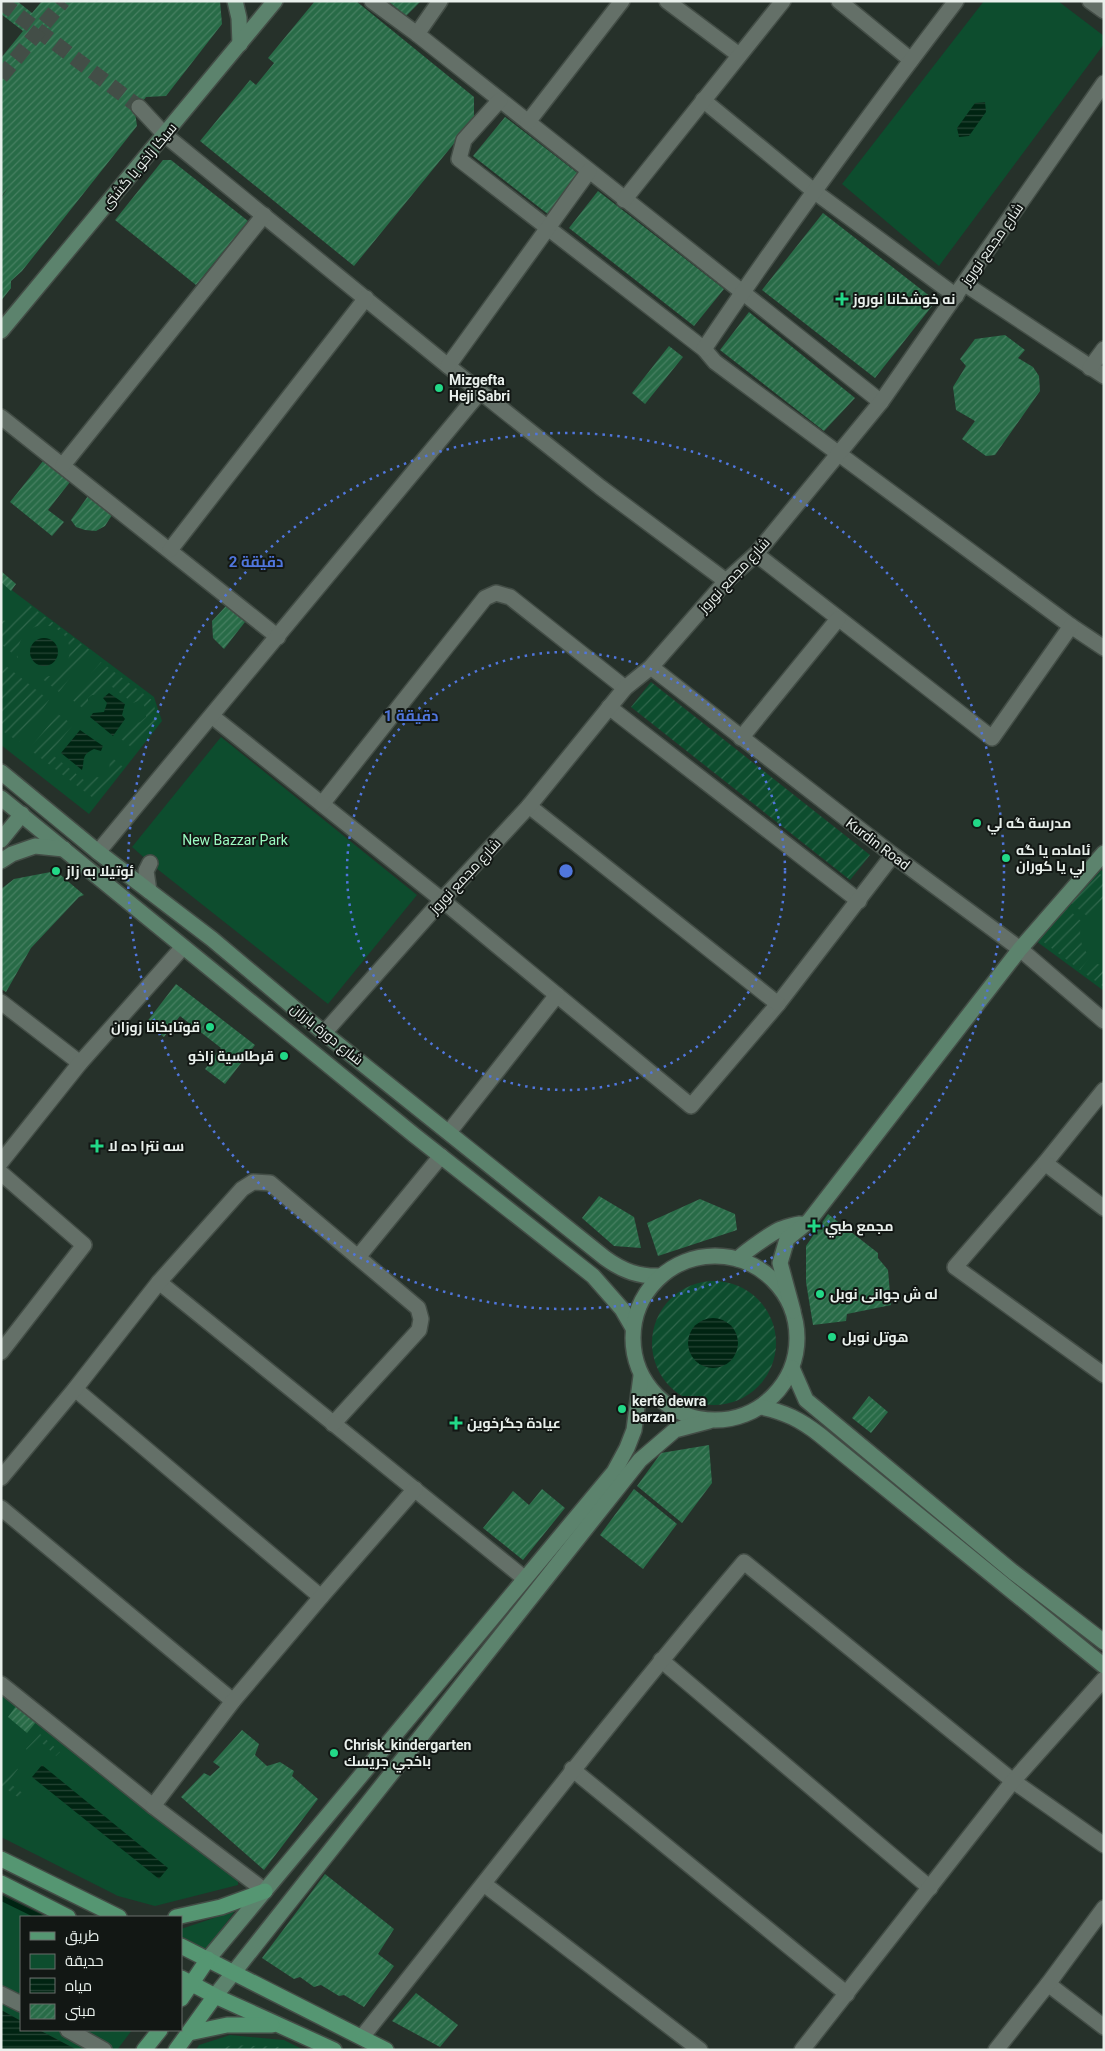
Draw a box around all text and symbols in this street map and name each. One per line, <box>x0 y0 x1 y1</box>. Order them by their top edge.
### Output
street label: سیکا زاخو یا گشتى <box>98 120 180 212</box>
street label: شارع مجمع نوروز <box>957 200 1027 290</box>
place label: نه خوشخانا نوروز <box>852 291 955 308</box>
marker: نه خوشخانا نوروز <box>835 292 849 306</box>
place label: Mizgefta Heji Sabri <box>449 372 510 404</box>
marker: Mizgefta Heji Sabri <box>433 382 445 394</box>
street label: شارع مجمع نوروز <box>695 534 774 617</box>
text: 2 دقيقة <box>229 553 283 571</box>
text: 1 دقيقة <box>384 707 438 725</box>
street label: Kurdin Road <box>843 815 913 873</box>
place label: مدرسة گه لي <box>987 815 1071 835</box>
marker: مدرسة گه لي <box>971 817 983 829</box>
park label: New Bazzar Park <box>182 832 289 848</box>
street label: شارع مجمع نوروز <box>426 835 505 918</box>
place label: ئاماده يا گه لي يا كوران <box>1016 842 1091 878</box>
marker: ئاماده يا گه لي يا كوران <box>1000 852 1012 864</box>
centre of rings <box>557 862 575 880</box>
place label: ئوتيلا به زاز <box>65 863 134 880</box>
marker: ئوتيلا به زاز <box>50 865 62 877</box>
street label: شارع دورة بارزان <box>287 1000 366 1069</box>
place label: قوتابخانا زوزان <box>111 1019 200 1036</box>
marker: قوتابخانا زوزان <box>204 1021 216 1033</box>
place label: قرطاسية زاخو <box>188 1048 274 1065</box>
marker: قرطاسية زاخو <box>278 1050 290 1062</box>
place label: سه نترا ده لا <box>108 1138 184 1155</box>
marker: سه نترا ده لا <box>90 1139 104 1153</box>
place label: مجمع طبي <box>825 1218 894 1238</box>
marker: مجمع طبي <box>807 1219 821 1233</box>
place label: له ش جوانى نوبل <box>830 1286 938 1303</box>
marker: له ش جوانى نوبل <box>814 1288 826 1300</box>
place label: هوتل نوبل <box>842 1329 909 1346</box>
marker: هوتل نوبل <box>826 1331 838 1343</box>
place label: kertê dewra barzan <box>632 1393 707 1425</box>
marker: kertê dewra barzan <box>616 1403 628 1415</box>
place label: عيادة جگرخوين <box>467 1415 561 1432</box>
marker: عيادة جگرخوين <box>449 1416 463 1430</box>
place label: Chrisk_kindergarten باخجي جريسك <box>344 1737 471 1773</box>
marker: Chrisk_kindergarten باخجي جريسك <box>328 1747 340 1759</box>
legend <box>20 1916 182 2031</box>
text: طريق <box>65 1927 99 1946</box>
text: حديقة <box>65 1952 104 1970</box>
text: مياه <box>65 1977 92 1995</box>
text: مبنى <box>65 2002 96 2021</box>

